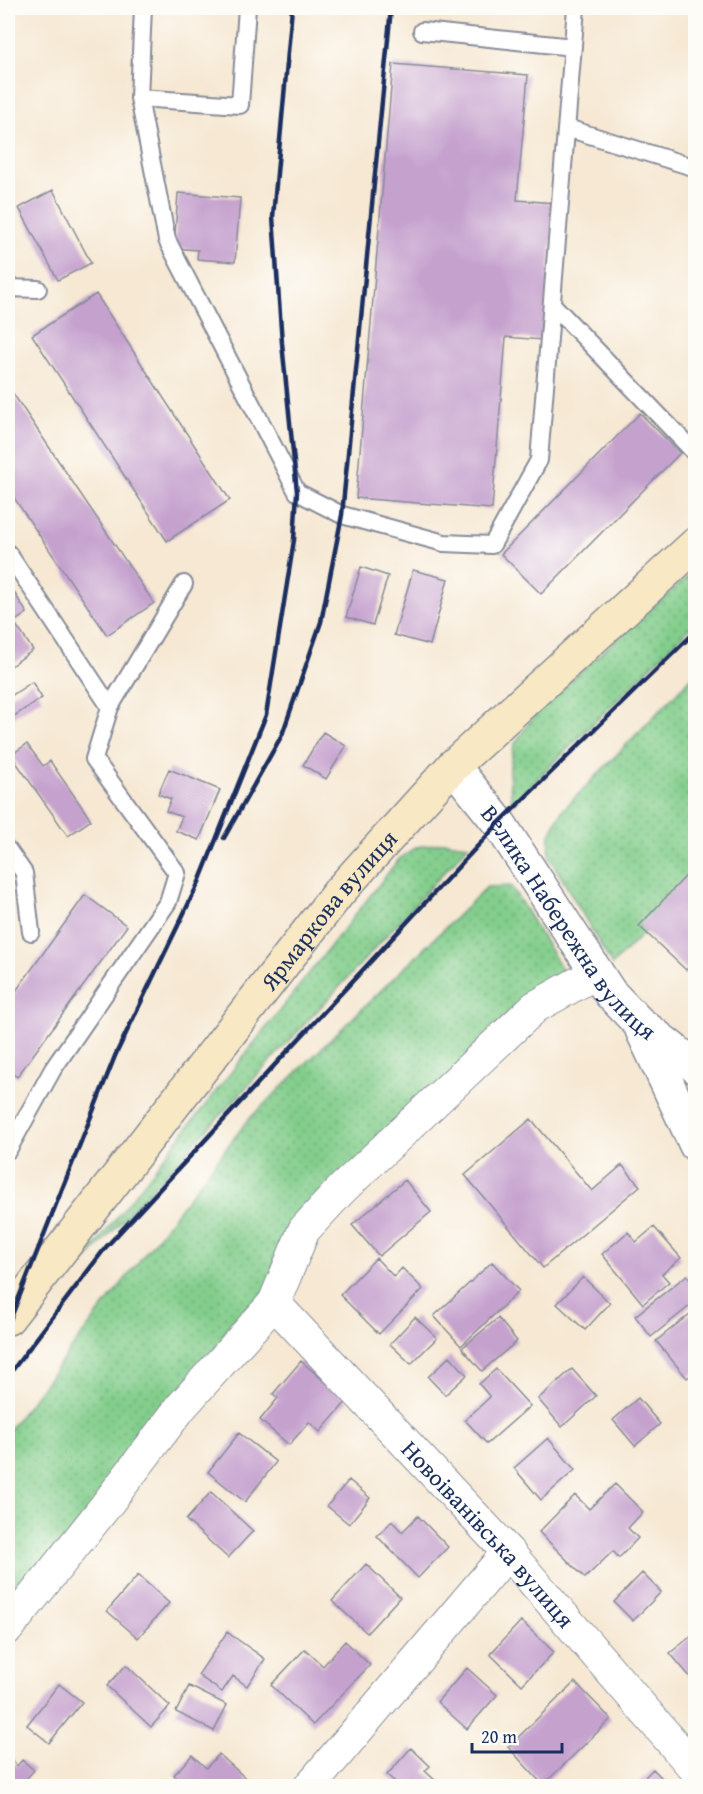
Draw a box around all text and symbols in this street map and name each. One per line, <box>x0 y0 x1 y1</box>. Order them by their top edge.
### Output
street label: Велика Набережна вулиця <box>473 797 664 1048</box>
street label: Ярмаркова вулиця <box>251 822 405 998</box>
street label: Новоіванівська вулиця <box>394 1432 583 1635</box>
scale bar <box>472 1716 562 1754</box>
text: 20 m <box>481 1723 517 1750</box>

